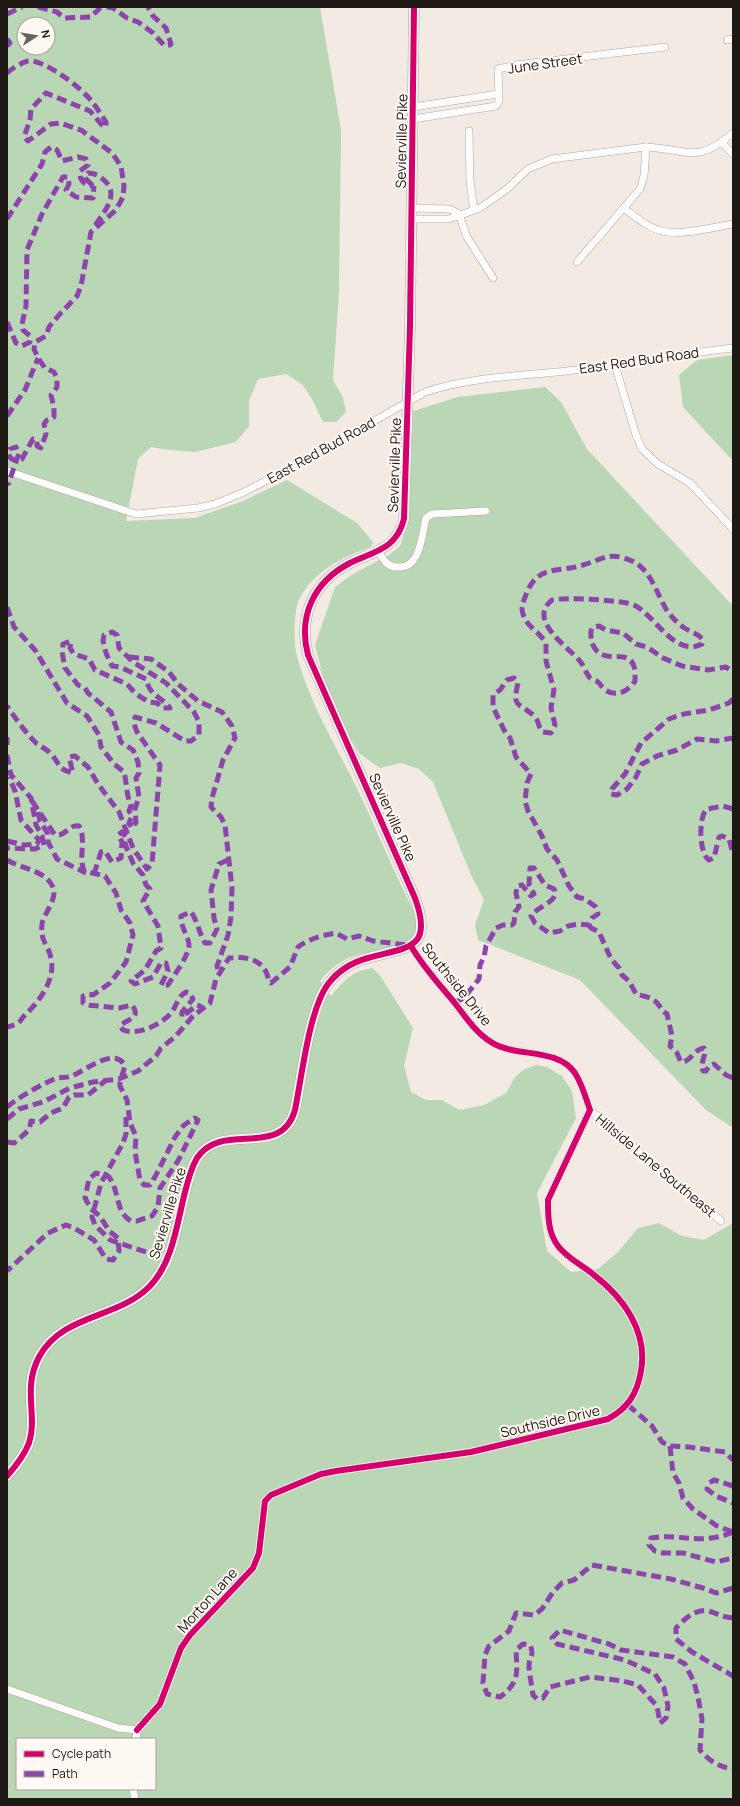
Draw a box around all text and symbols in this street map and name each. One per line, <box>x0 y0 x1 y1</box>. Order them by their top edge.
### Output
north arrow <box>16 16 56 56</box>
text: N <box>38 28 54 39</box>
street label: June Street <box>506 48 584 78</box>
street label: Sevierville Pike <box>391 93 411 189</box>
street label: East Red Bud Road <box>578 342 700 378</box>
street label: East Red Bud Road <box>264 412 378 488</box>
street label: Sevierville Pike <box>383 417 405 513</box>
street label: Sevierville Pike <box>365 770 421 864</box>
street label: Southside Drive <box>418 938 496 1030</box>
street label: Hillside Lane Southeast <box>592 1109 720 1221</box>
street label: Sevierville Pike <box>144 1165 190 1261</box>
street label: Southside Drive <box>498 1400 602 1442</box>
street label: Morton Lane <box>173 1563 241 1637</box>
legend <box>16 1738 156 1790</box>
text: Cycle path <box>52 1745 111 1762</box>
text: Path <box>52 1765 78 1782</box>

